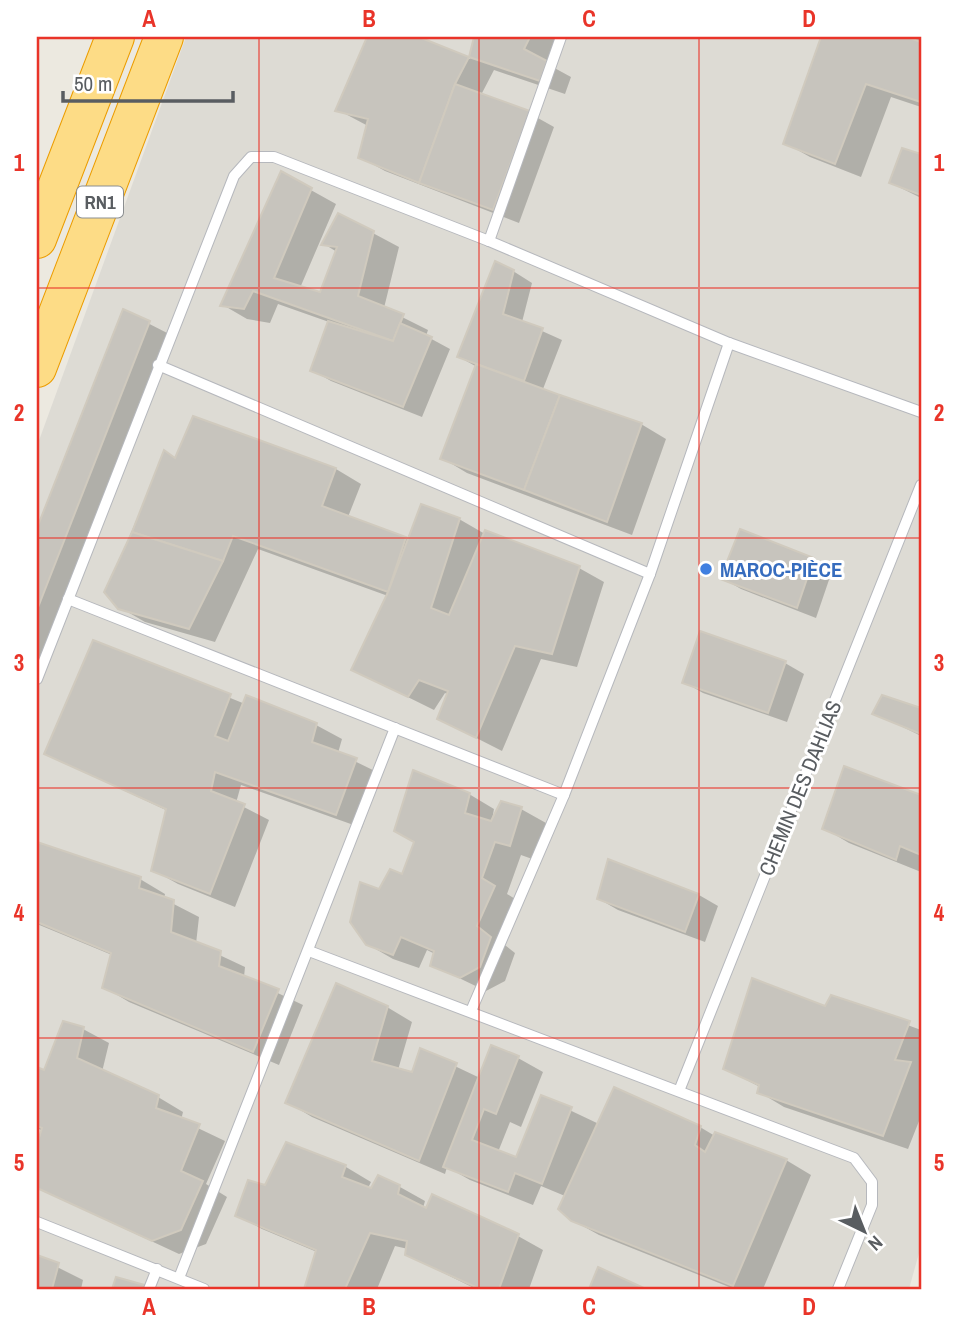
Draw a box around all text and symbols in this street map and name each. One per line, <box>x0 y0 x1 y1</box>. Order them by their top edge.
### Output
text: A <box>142 3 156 34</box>
text: B <box>362 3 376 34</box>
text: C <box>582 3 596 34</box>
text: D <box>802 3 816 34</box>
scale bar <box>63 60 233 104</box>
text: 50 m <box>74 69 112 98</box>
text: 1 <box>14 147 25 178</box>
text: 1 <box>934 147 945 178</box>
road number: RN1 <box>77 186 123 218</box>
text: 2 <box>14 397 24 428</box>
text: 2 <box>934 397 944 428</box>
place label: MAROC-PIÈCE <box>720 555 842 584</box>
marker: MAROC-PIÈCE <box>698 561 714 577</box>
text: 3 <box>14 647 24 678</box>
text: 3 <box>934 647 944 678</box>
street label: CHEMIN DES DAHLIAS <box>752 696 848 880</box>
text: 4 <box>14 897 25 928</box>
text: 4 <box>934 897 945 928</box>
text: 5 <box>14 1147 24 1178</box>
text: 5 <box>934 1147 944 1178</box>
north arrow <box>828 1196 898 1266</box>
text: N <box>863 1230 889 1257</box>
text: A <box>142 1291 156 1322</box>
text: B <box>362 1291 376 1322</box>
text: C <box>582 1291 596 1322</box>
text: D <box>802 1291 816 1322</box>

